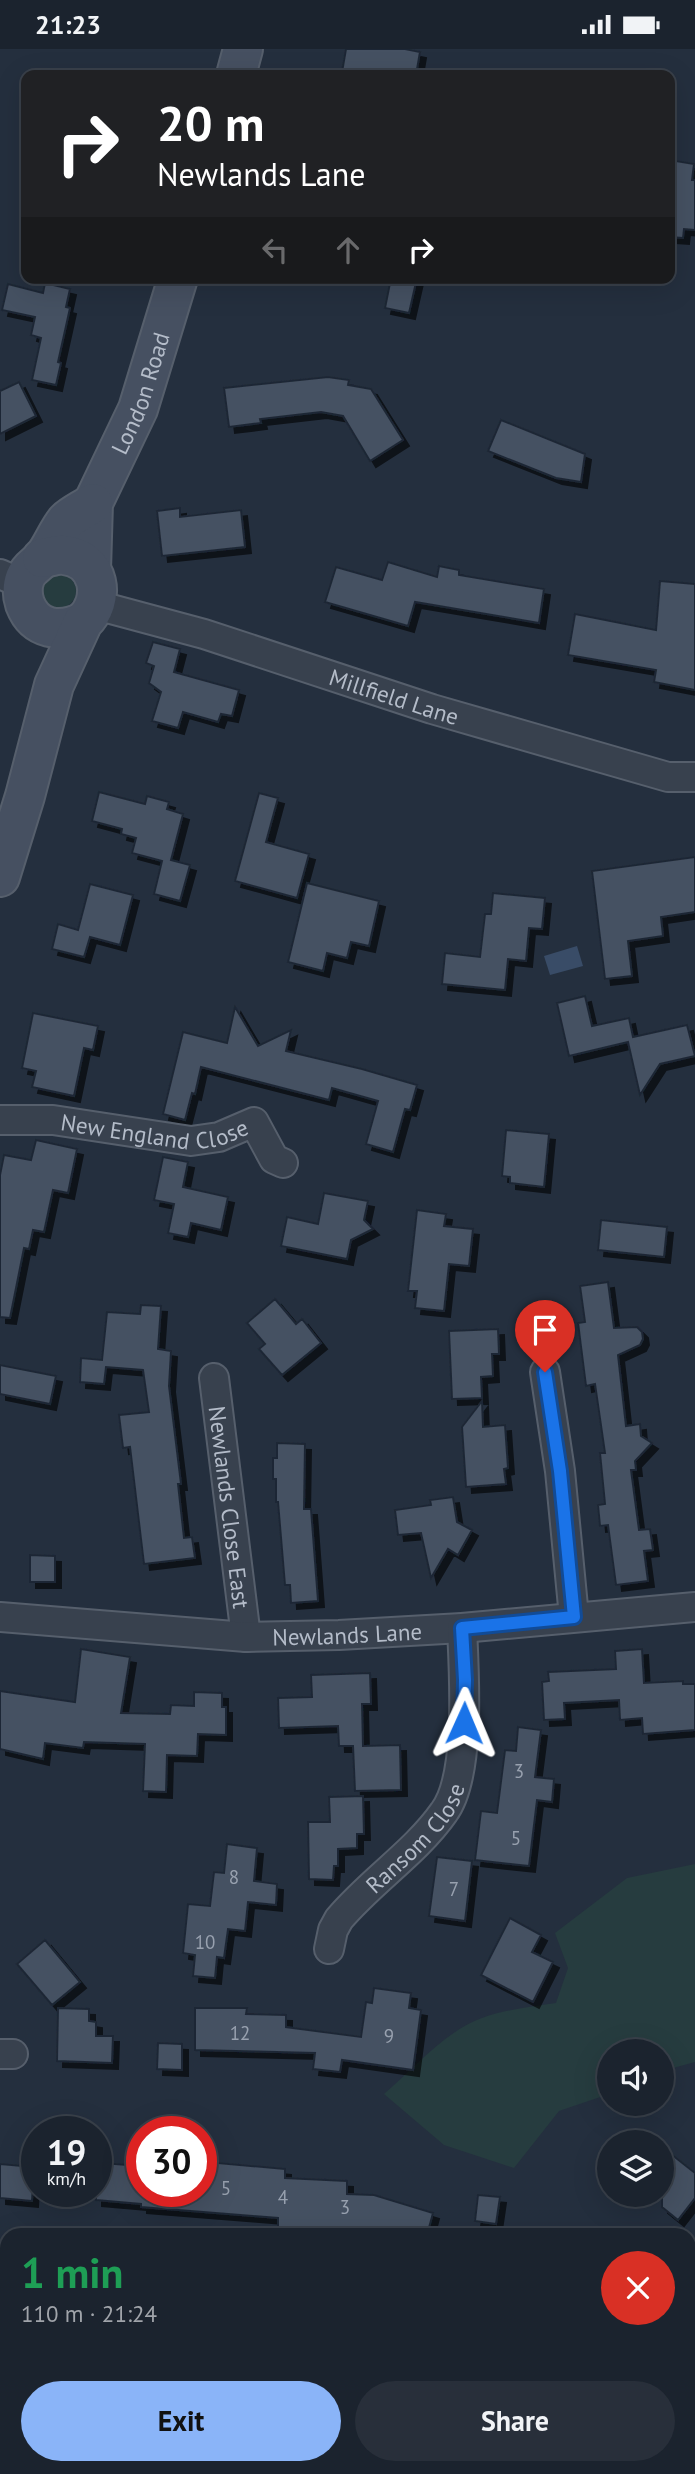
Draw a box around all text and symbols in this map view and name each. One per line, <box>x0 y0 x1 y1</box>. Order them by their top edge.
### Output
text: 21:23 <box>35 8 101 41</box>
text: 20 m <box>157 91 264 155</box>
icon: right <box>42 98 133 189</box>
text: Newlands Lane <box>157 153 365 195</box>
icon: left <box>256 231 294 269</box>
icon: ahead <box>329 231 367 269</box>
icon: right <box>402 231 440 269</box>
street label: London Road <box>104 329 175 459</box>
street label: Millfield Lane <box>326 662 462 730</box>
street label: New England Close <box>59 1107 252 1156</box>
pin <box>515 1300 575 1372</box>
icon: arrive <box>526 1311 564 1349</box>
street label: Newlands Close East <box>203 1404 257 1610</box>
street label: Newlands Lane <box>272 1616 423 1651</box>
position arrow <box>427 1686 501 1760</box>
house number: 3 <box>514 1759 524 1783</box>
street label: Ransom Close <box>359 1780 470 1899</box>
house number: 5 <box>511 1826 521 1850</box>
house number: 8 <box>229 1865 239 1889</box>
house number: 7 <box>449 1877 459 1901</box>
house number: 10 <box>195 1930 215 1954</box>
house number: 12 <box>230 2021 250 2045</box>
house number: 9 <box>384 2024 394 2048</box>
map controls <box>597 2039 674 2207</box>
button: sound <box>597 2039 674 2116</box>
speed limit sign: 30 <box>126 2116 217 2207</box>
text: 19 <box>47 2129 86 2175</box>
button: layers <box>597 2130 674 2207</box>
text: km/h <box>47 2167 86 2190</box>
house number: 5 <box>221 2176 231 2200</box>
house number: 4 <box>278 2185 288 2209</box>
house number: 3 <box>340 2195 350 2219</box>
text: 1 min <box>21 2245 123 2300</box>
button: close <box>601 2251 675 2325</box>
text: 110 m · 21:24 <box>21 2299 157 2328</box>
button: Exit <box>21 2381 341 2461</box>
button: Share <box>355 2381 675 2461</box>

